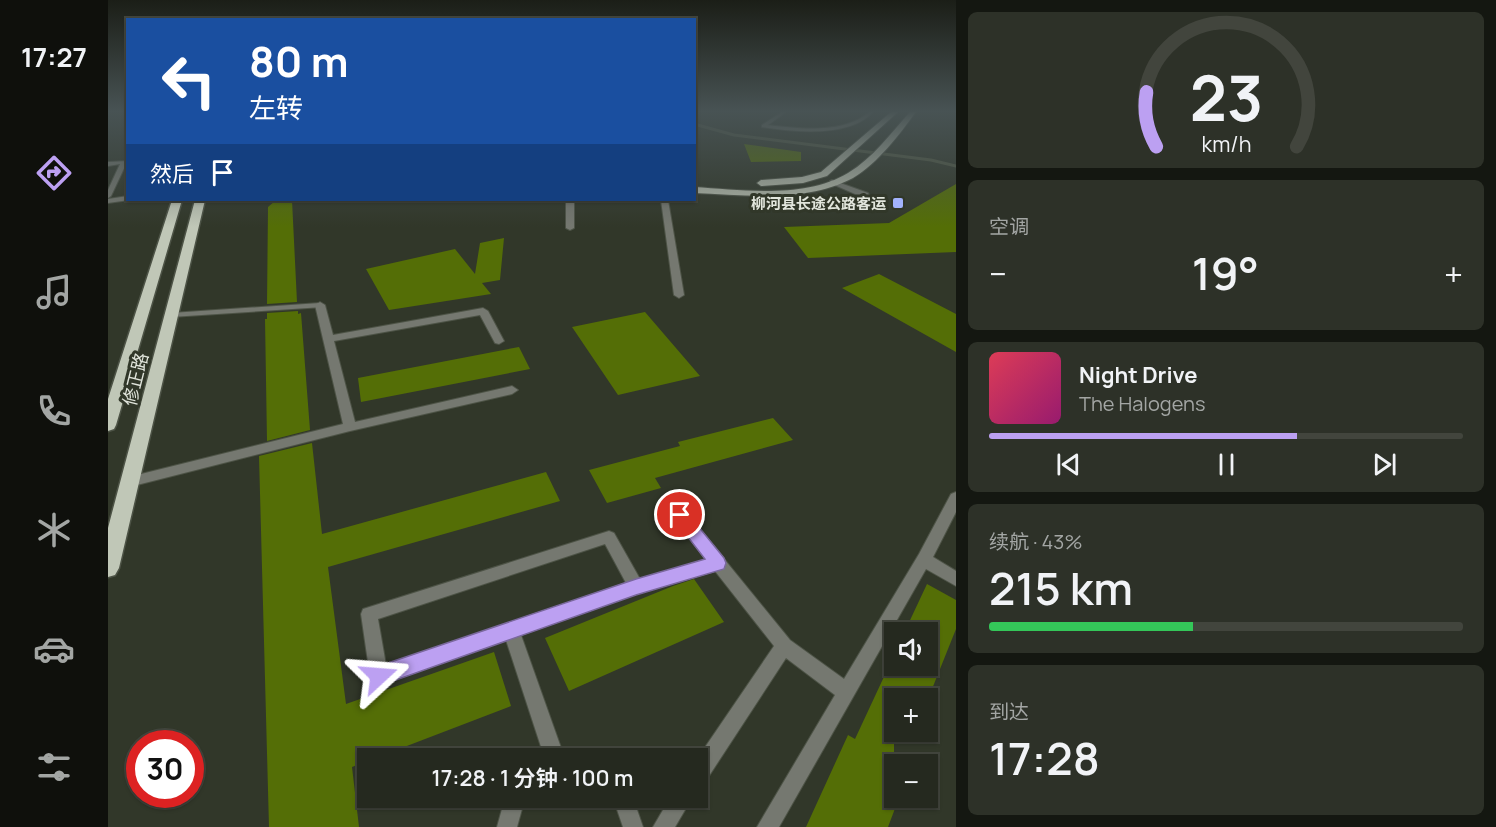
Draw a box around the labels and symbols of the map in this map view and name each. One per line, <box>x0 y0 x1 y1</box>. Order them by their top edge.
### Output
place label: 柳河县长途公路客运 <box>751 193 886 214</box>
marker: 柳河县长途公路客运 <box>891 196 905 210</box>
street label: 修正路 <box>117 350 153 408</box>
pin <box>654 489 705 540</box>
position arrow <box>347 644 411 708</box>
speed limit sign: 30 <box>126 730 204 808</box>

